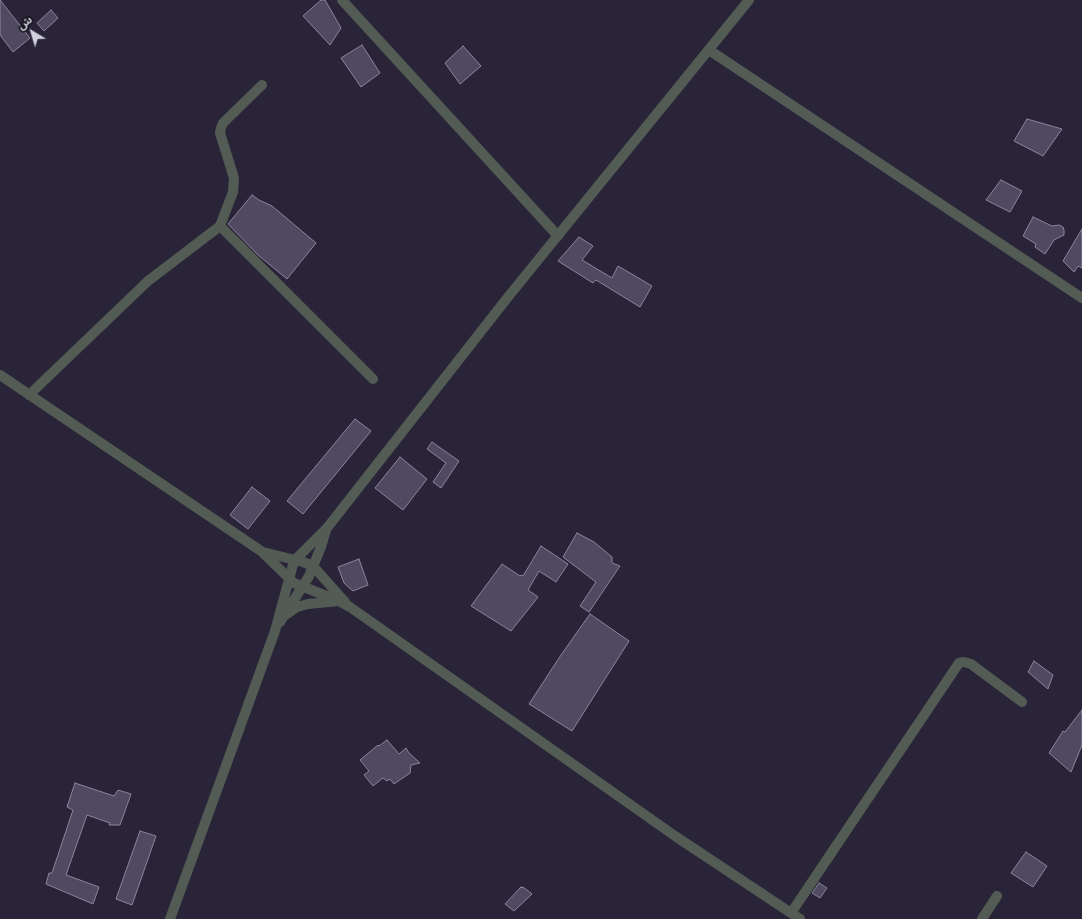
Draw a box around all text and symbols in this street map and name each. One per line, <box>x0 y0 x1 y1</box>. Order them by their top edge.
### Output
north arrow <box>12 12 52 52</box>
text: ش <box>14 12 34 32</box>

